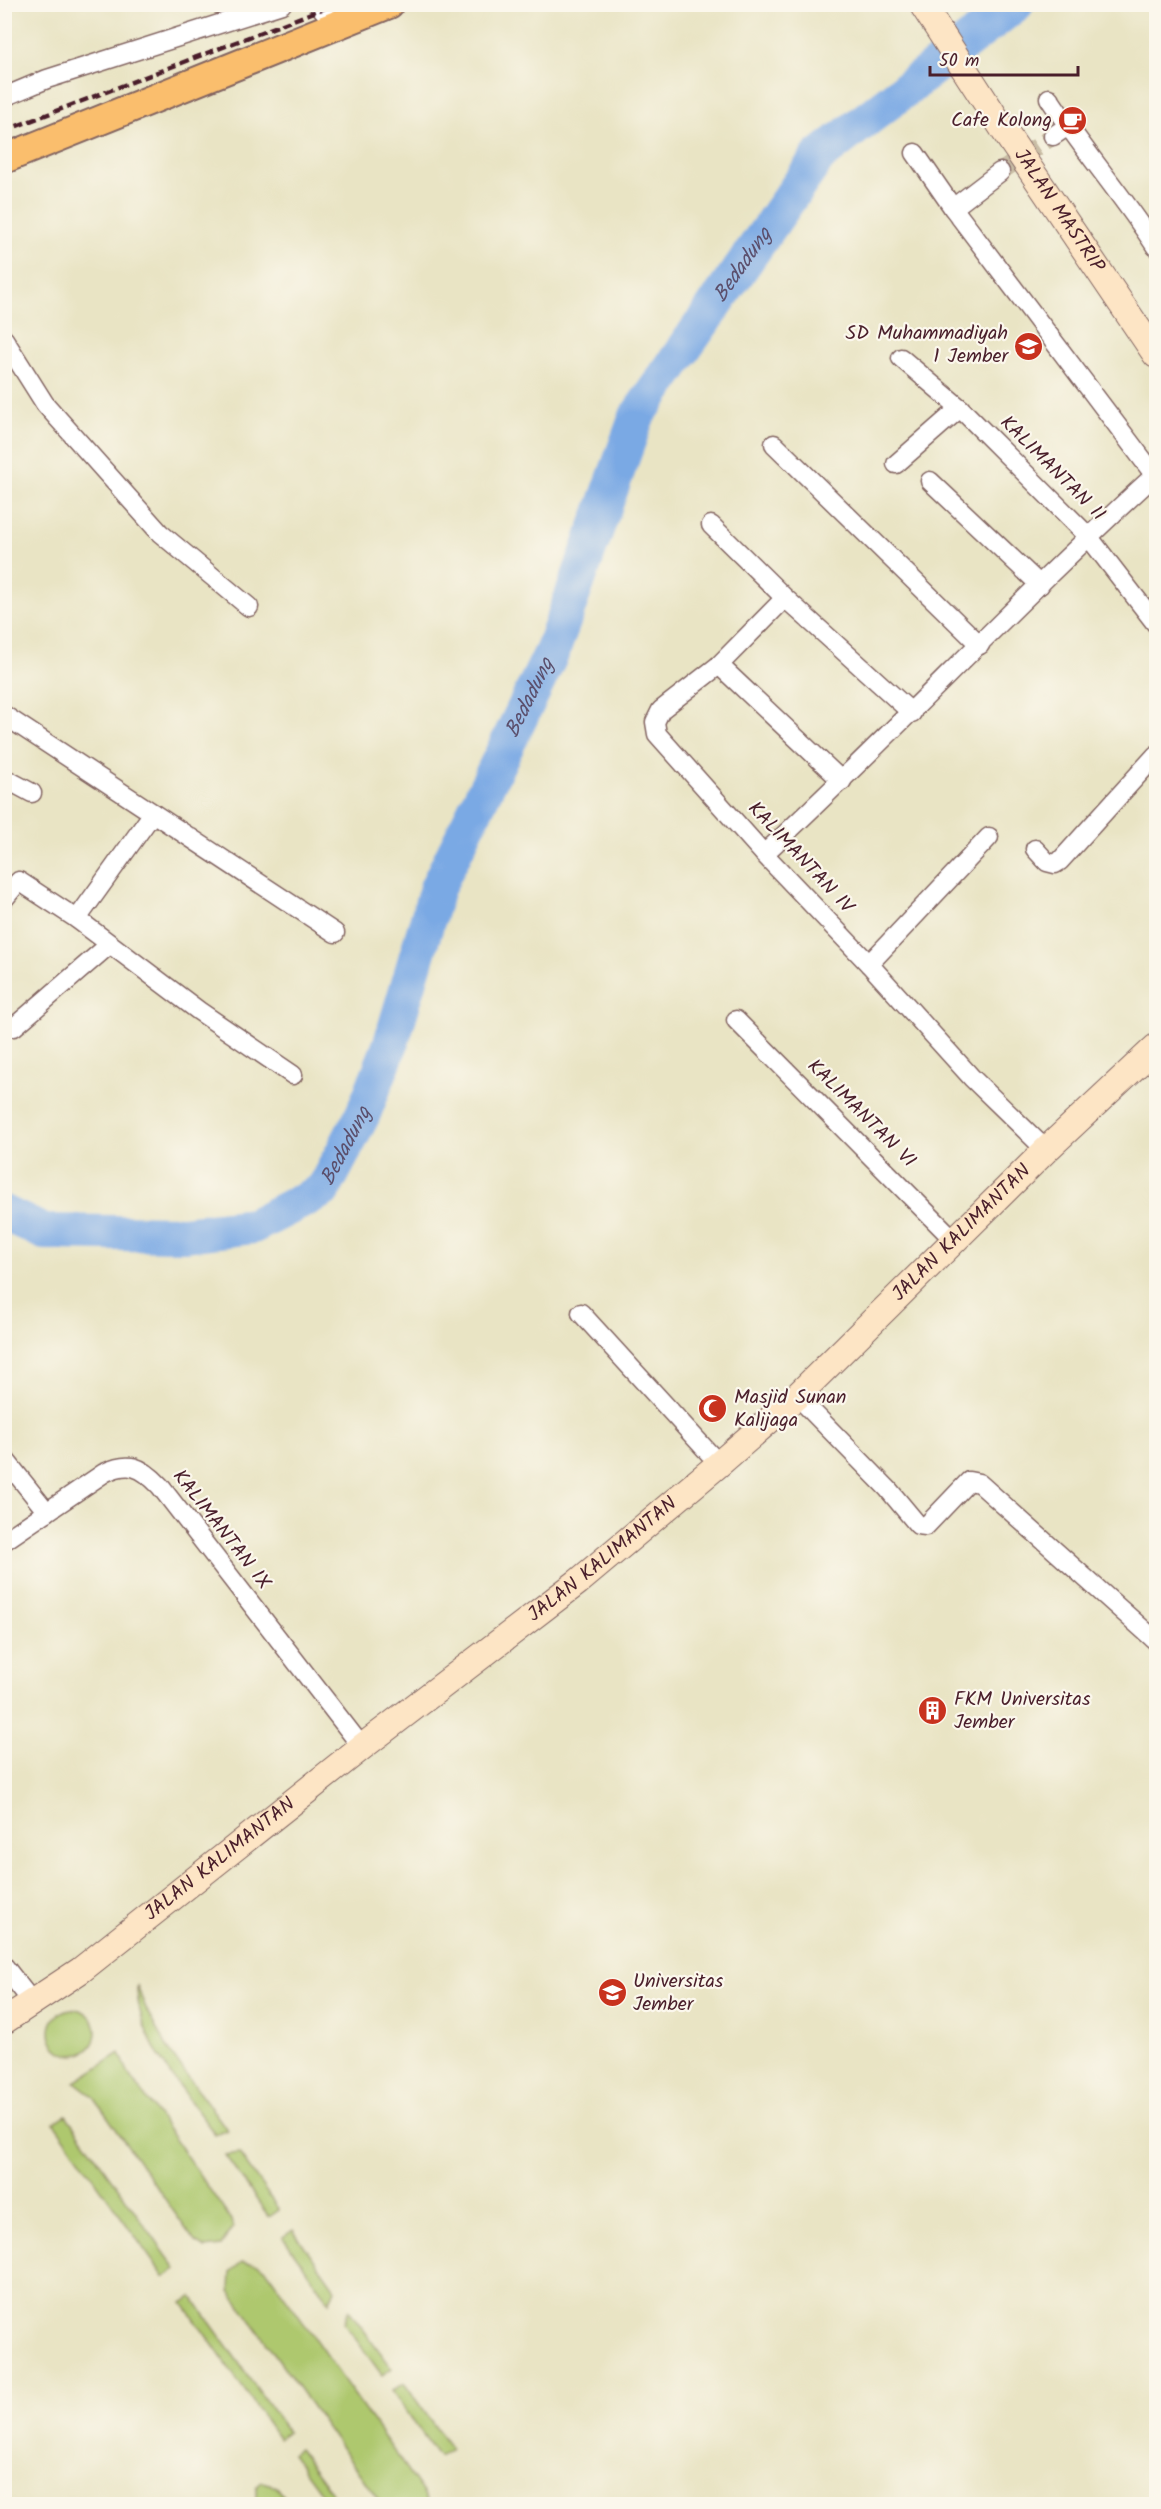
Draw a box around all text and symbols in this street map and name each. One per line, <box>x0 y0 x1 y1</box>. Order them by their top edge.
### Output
scale bar <box>930 39 1078 77</box>
text: 50 m <box>939 47 979 76</box>
place label: Cafe Kolong <box>951 105 1052 137</box>
cafe icon: Cafe Kolong <box>1057 105 1089 137</box>
street label: JALAN MASTRIP <box>1005 142 1113 281</box>
water label: Bedadung <box>705 220 781 309</box>
place label: SD Muhammadiyah 1 Jember <box>846 318 1009 373</box>
school or university icon: SD Muhammadiyah 1 Jember <box>1013 330 1045 362</box>
street label: KALIMANTAN II <box>991 408 1113 530</box>
water label: Bedadung <box>496 651 564 743</box>
street label: KALIMANTAN IV <box>739 794 862 923</box>
street label: KALIMANTAN VI <box>799 1052 923 1176</box>
water label: Bedadung <box>312 1101 381 1191</box>
street label: JALAN KALIMANTAN <box>885 1157 1039 1310</box>
place label: Masjid Sunan Kalijaga <box>734 1382 846 1437</box>
mosque icon: Masjid Sunan Kalijaga <box>697 1393 729 1425</box>
street label: KALIMANTAN IX <box>164 1463 279 1598</box>
street label: JALAN KALIMANTAN <box>521 1489 685 1631</box>
place label: FKM Universitas Jember <box>954 1684 1091 1739</box>
building icon: FKM Universitas Jember <box>917 1695 949 1727</box>
street label: JALAN KALIMANTAN <box>138 1789 303 1930</box>
place label: Universitas Jember <box>633 1966 724 2021</box>
school or university icon: Universitas Jember <box>596 1977 628 2009</box>

